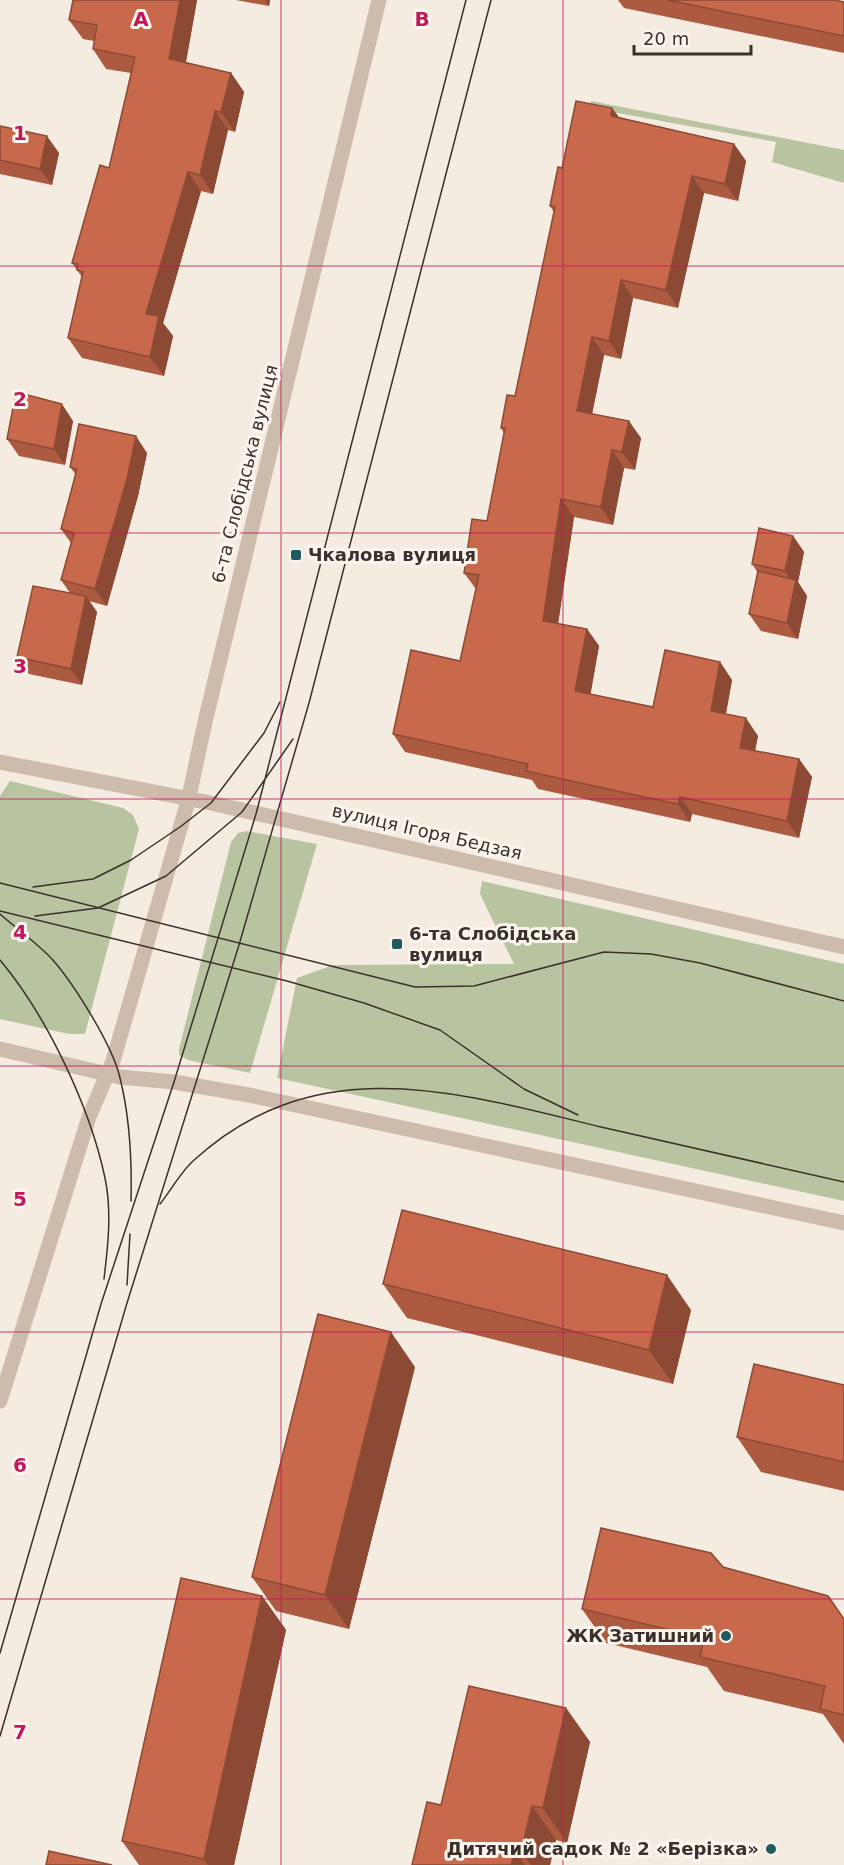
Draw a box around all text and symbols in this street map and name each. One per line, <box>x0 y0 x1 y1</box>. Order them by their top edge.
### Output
text: A <box>133 7 149 31</box>
text: B <box>414 7 430 31</box>
scale bar <box>634 18 751 56</box>
text: 20 m <box>643 28 689 49</box>
text: 1 <box>13 121 27 145</box>
street label: 6-та Слобідська вулиця <box>207 362 282 585</box>
text: 2 <box>13 387 27 411</box>
place label: Чкалова вулиця <box>308 544 476 565</box>
marker: Чкалова вулиця <box>289 548 303 562</box>
text: 3 <box>13 654 27 678</box>
street label: вулиця Ігоря Бедзая <box>330 799 524 864</box>
text: 4 <box>13 920 27 944</box>
place label: 6-та Слобідська вулиця <box>409 923 576 965</box>
marker: 6-та Слобідська вулиця <box>390 937 404 951</box>
text: 5 <box>13 1187 27 1211</box>
text: 6 <box>13 1453 27 1477</box>
place label: ЖК Затишний <box>566 1625 714 1646</box>
marker: ЖК Затишний <box>719 1629 733 1643</box>
text: 7 <box>13 1720 27 1744</box>
place label: Дитячий садок № 2 «Берізка» <box>447 1838 759 1859</box>
marker: Дитячий садок № 2 «Берізка» <box>764 1842 778 1856</box>

